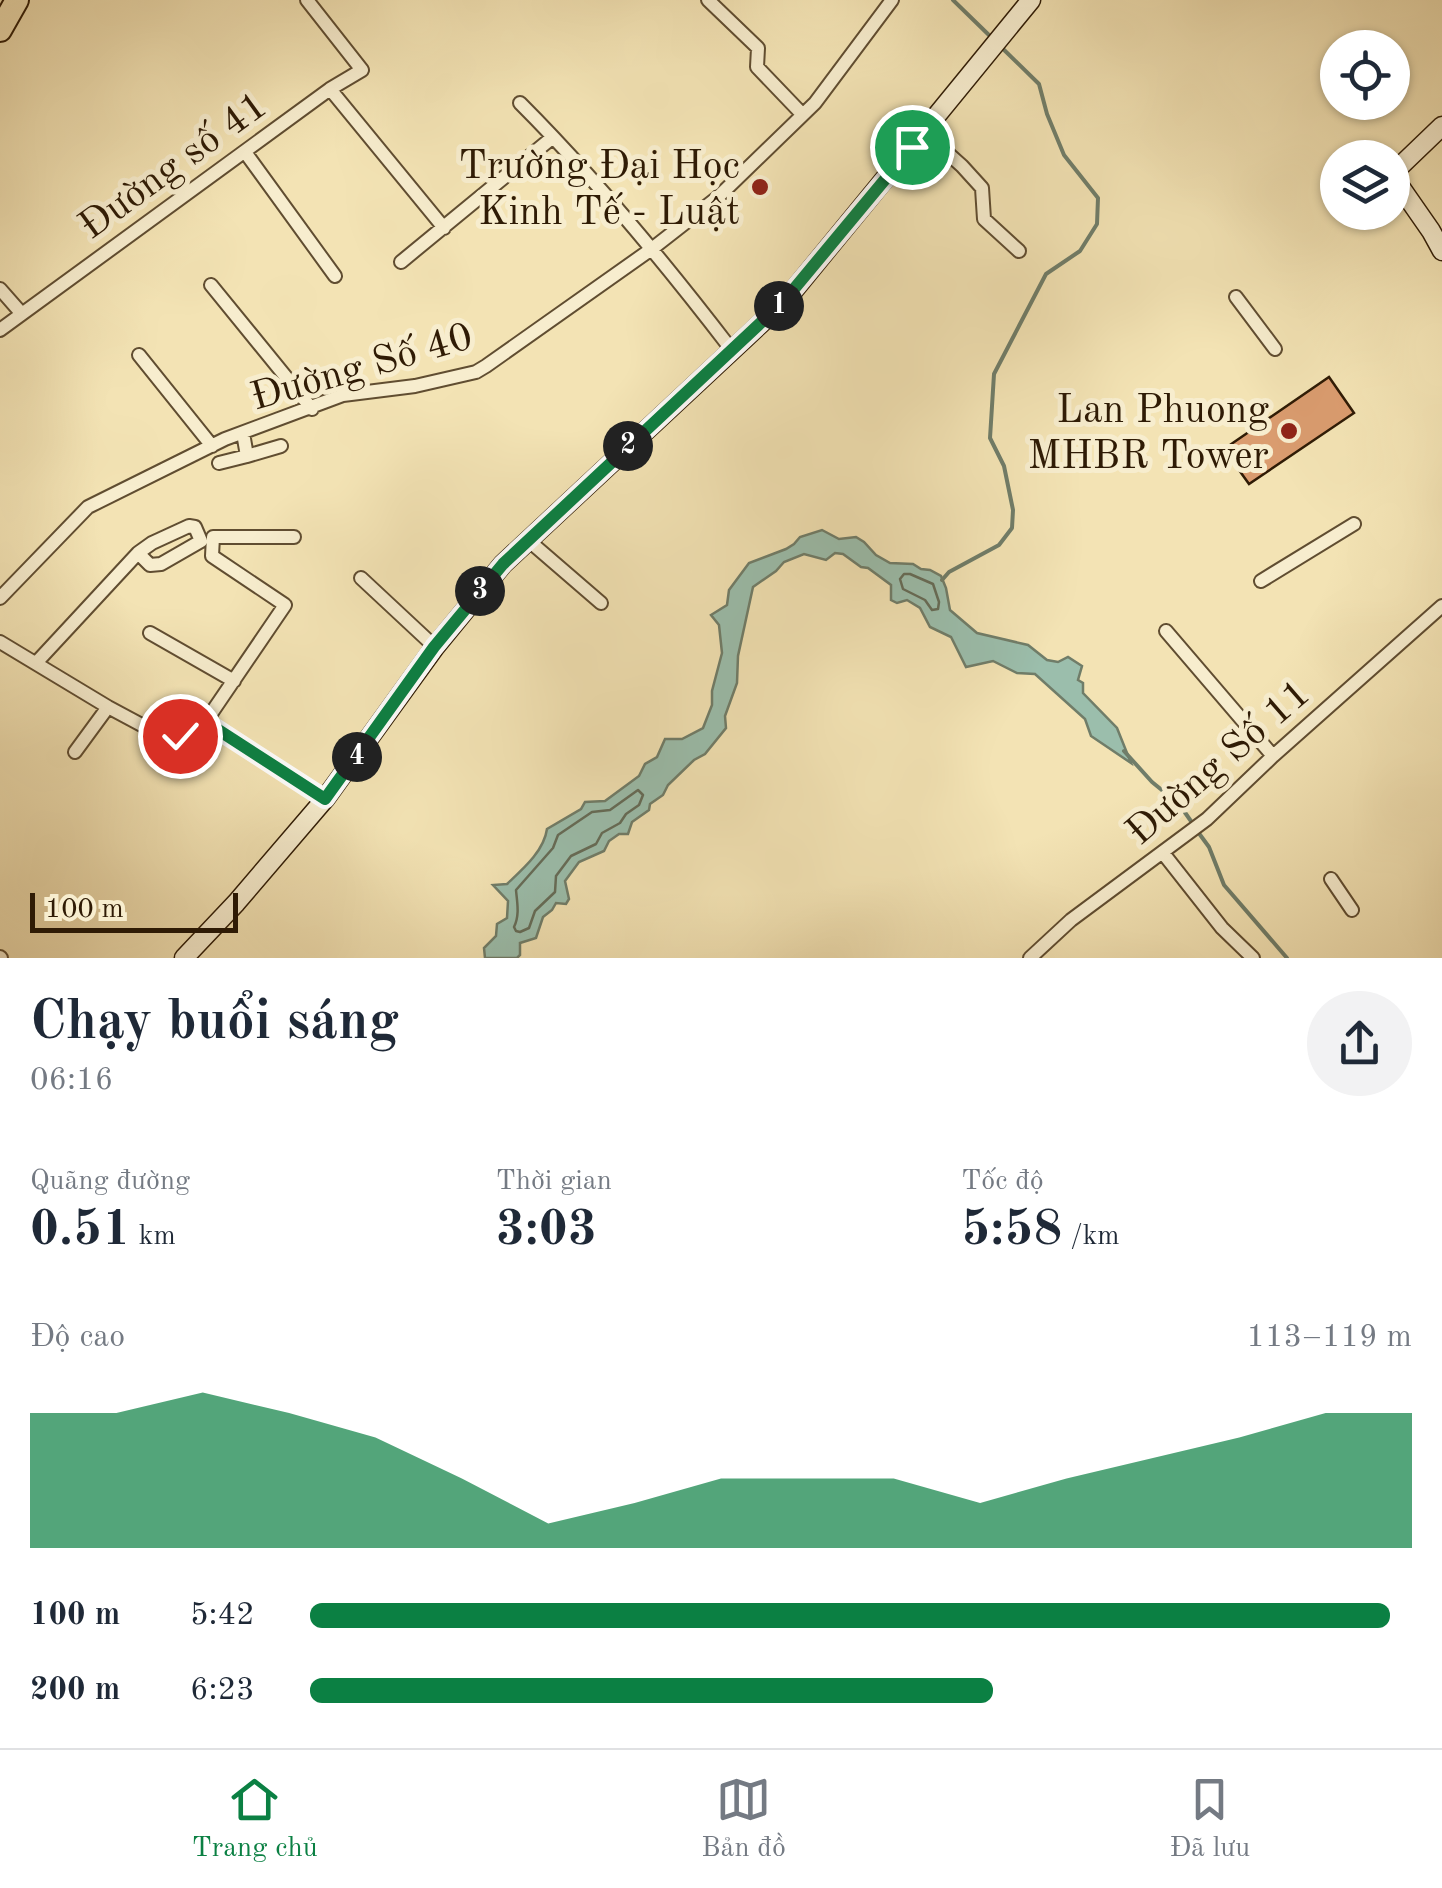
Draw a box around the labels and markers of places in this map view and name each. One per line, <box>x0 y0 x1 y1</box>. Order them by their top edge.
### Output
pin <box>870 105 955 190</box>
place label: Trường Đại Học Kinh Tế - Luật <box>458 148 740 234</box>
marker: Trường Đại Học Kinh Tế - Luật <box>749 176 771 198</box>
pin: 1 <box>754 281 804 331</box>
place label: Lan Phuong MHBR Tower <box>1028 392 1269 478</box>
marker: Lan Phuong MHBR Tower <box>1278 420 1300 442</box>
pin: 2 <box>603 421 653 471</box>
pin: 3 <box>455 566 505 616</box>
pin <box>138 694 223 779</box>
pin: 4 <box>332 732 382 782</box>

